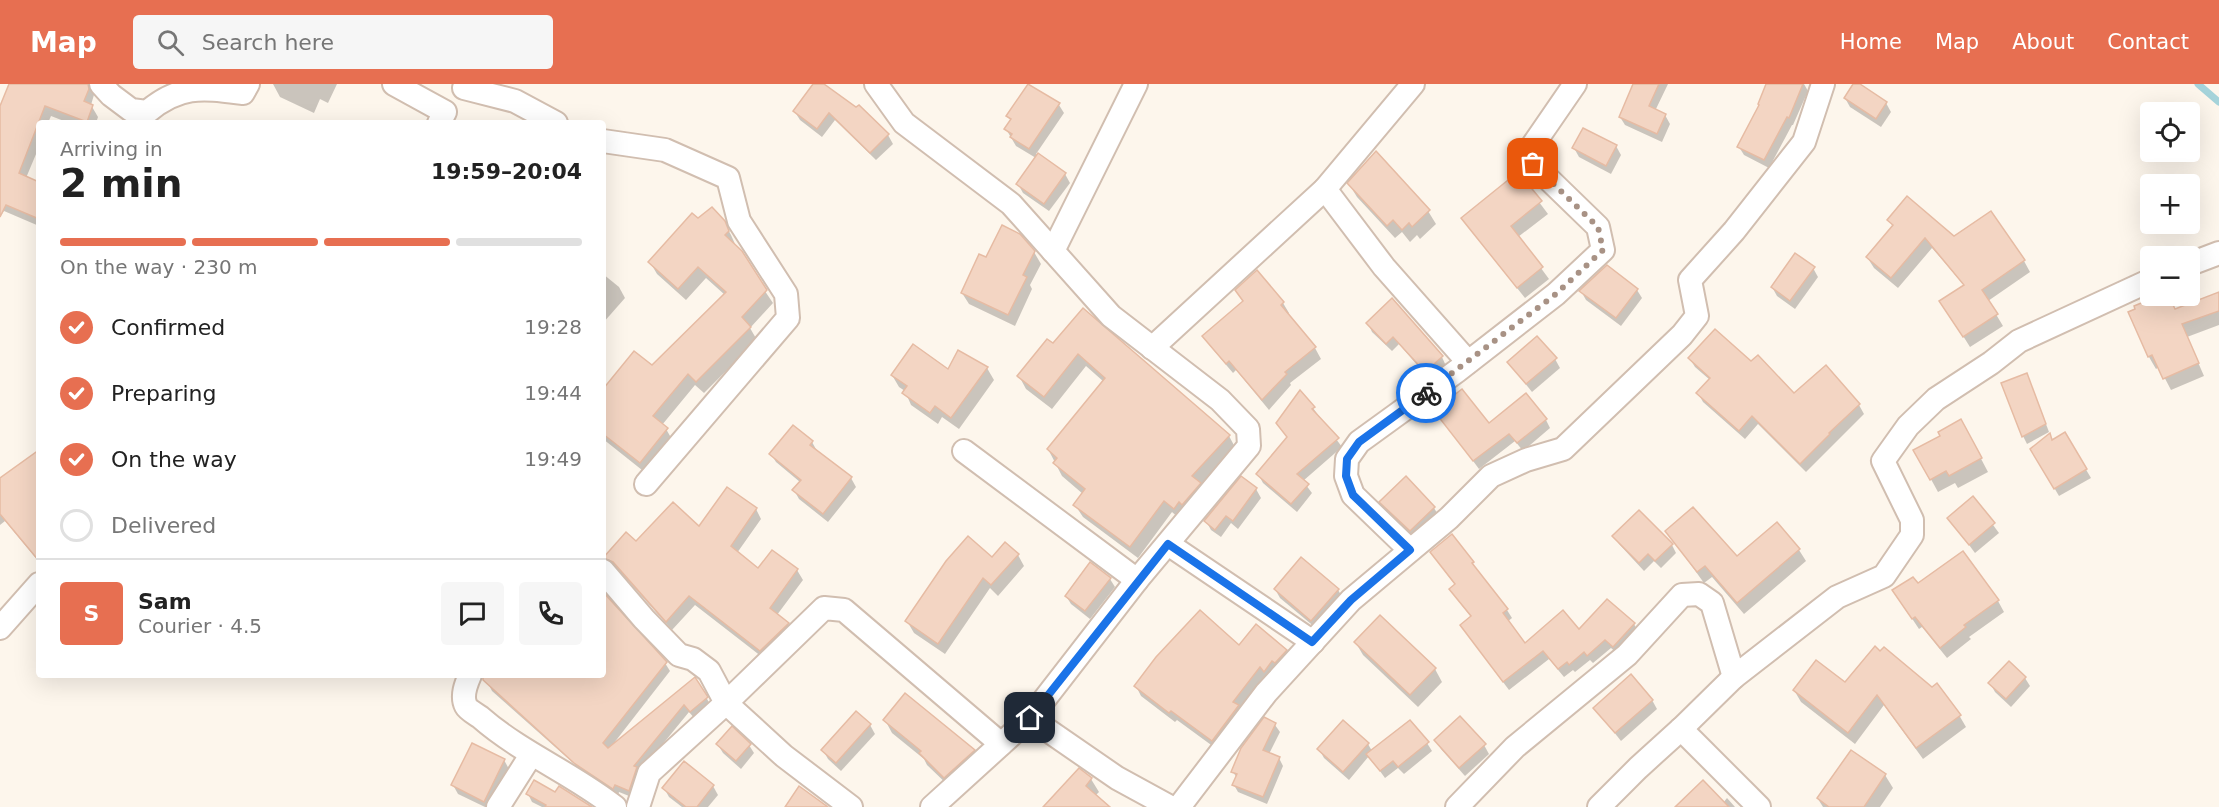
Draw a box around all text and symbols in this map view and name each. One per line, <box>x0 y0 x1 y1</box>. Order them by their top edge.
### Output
search box <box>133 15 553 69</box>
text: Map <box>30 26 97 59</box>
icon: search <box>154 26 187 59</box>
text: Search here <box>202 30 334 55</box>
text: Home <box>1840 30 1902 54</box>
text: Map <box>1935 30 1979 54</box>
text: About <box>2012 30 2074 54</box>
text: Contact <box>2107 30 2189 54</box>
map controls <box>2140 102 2200 306</box>
button: locate <box>2140 102 2200 162</box>
text: Arriving in <box>60 137 163 161</box>
pin <box>1507 138 1558 189</box>
icon: bag <box>1516 147 1549 180</box>
text: 19:59–20:04 <box>431 159 582 184</box>
text: 2 min <box>60 161 182 206</box>
button: + <box>2140 174 2200 234</box>
button: − <box>2140 246 2200 306</box>
text: On the way · 230 m <box>60 255 258 279</box>
icon: check <box>60 311 93 344</box>
text: Confirmed <box>111 315 225 340</box>
text: 19:28 <box>524 315 582 339</box>
courier <box>1396 363 1456 423</box>
icon: check <box>60 377 93 410</box>
icon: bike <box>1410 377 1443 410</box>
text: Preparing <box>111 381 217 406</box>
text: 19:44 <box>524 381 582 405</box>
icon: check <box>60 443 93 476</box>
text: On the way <box>111 447 237 472</box>
text: 19:49 <box>524 447 582 471</box>
text: Delivered <box>111 513 216 538</box>
button: chat <box>441 582 504 645</box>
button: phone <box>519 582 582 645</box>
text: Sam <box>138 589 192 614</box>
text: S <box>84 601 99 626</box>
text: Courier · 4.5 <box>138 614 262 638</box>
pin <box>1004 692 1055 743</box>
icon: home <box>1013 701 1046 734</box>

